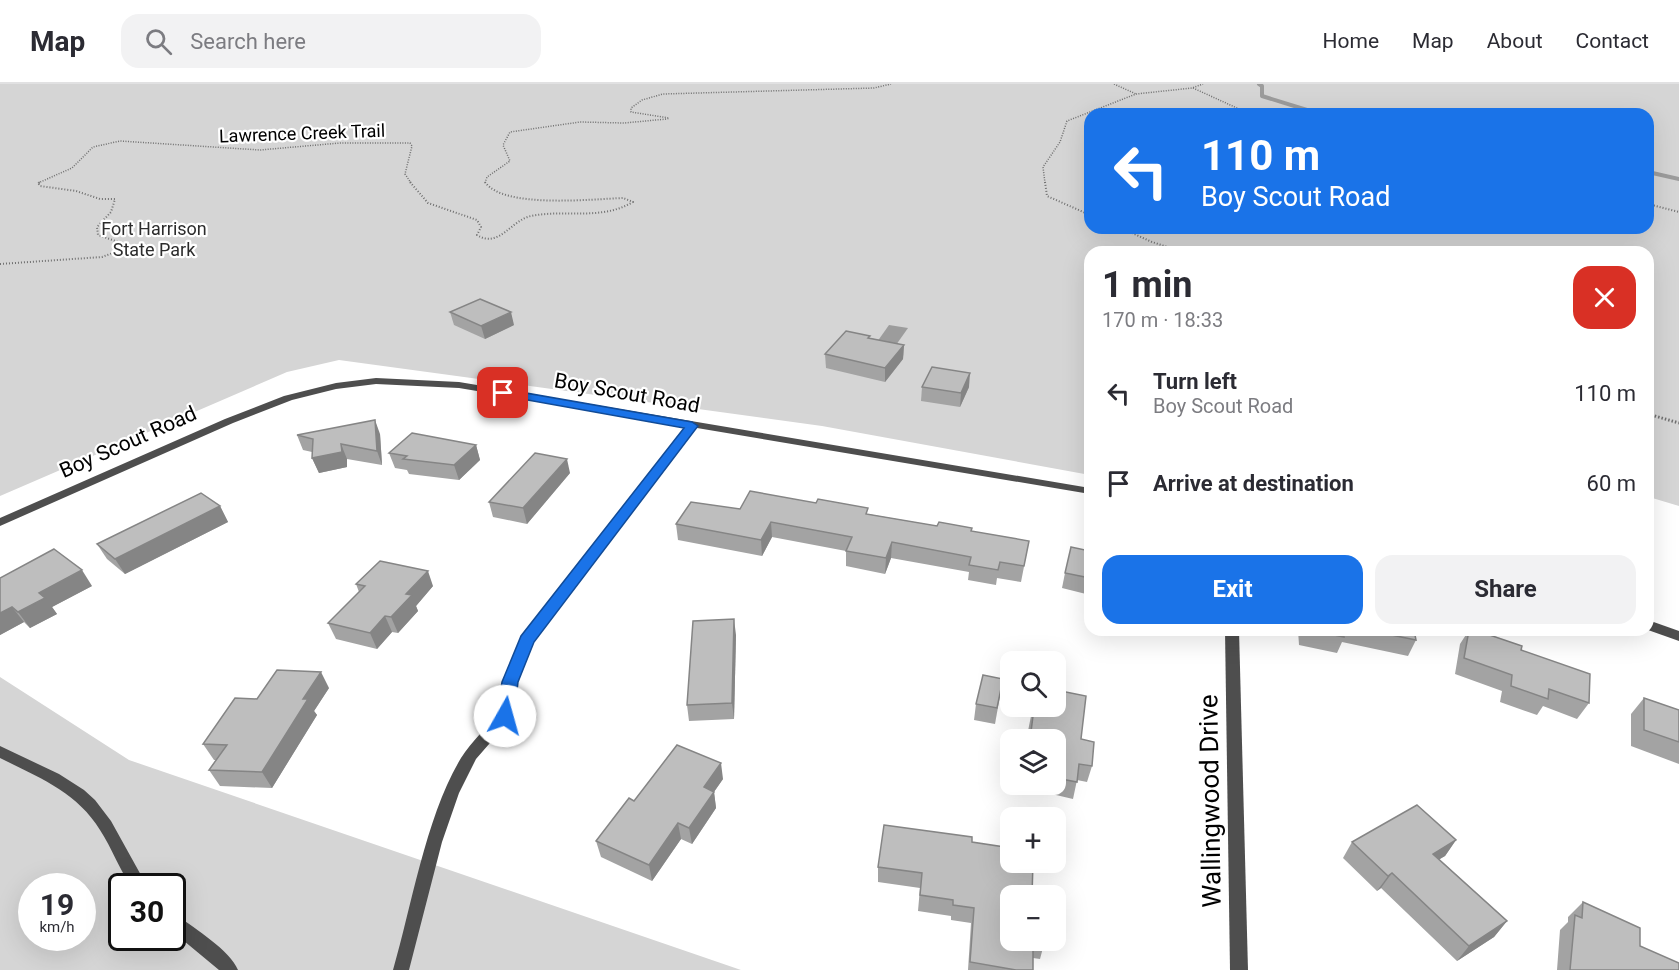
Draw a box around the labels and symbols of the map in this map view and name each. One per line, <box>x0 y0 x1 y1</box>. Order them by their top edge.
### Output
street label: Lawrence Creek Trail <box>219 120 385 146</box>
park label: Fort Harrison State Park <box>101 218 207 260</box>
pin <box>477 367 528 418</box>
street label: Boy Scout Road <box>552 368 702 418</box>
street label: Boy Scout Road <box>56 401 200 483</box>
position arrow <box>473 684 537 748</box>
street label: Wallingwood Drive <box>1193 694 1227 908</box>
speed limit sign: 30 <box>108 873 186 951</box>

